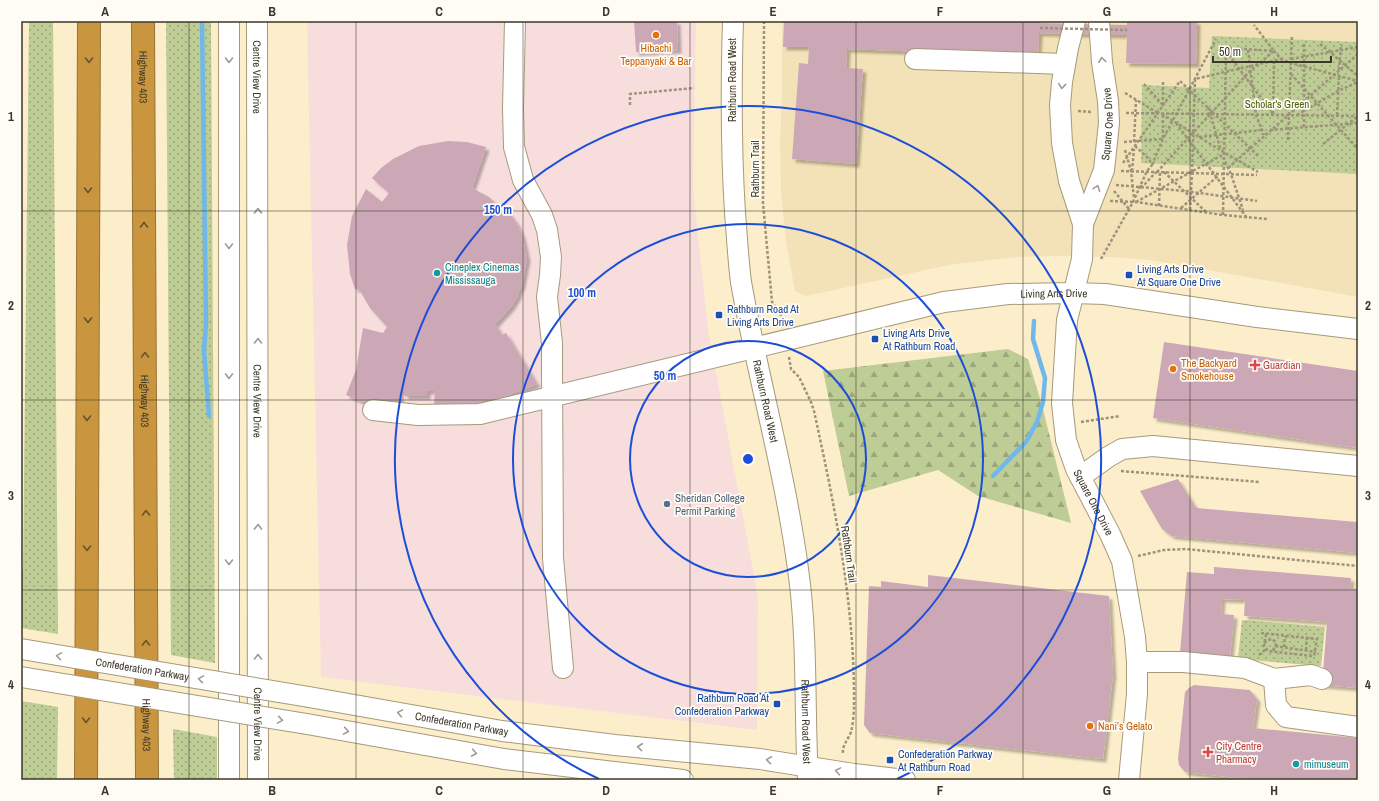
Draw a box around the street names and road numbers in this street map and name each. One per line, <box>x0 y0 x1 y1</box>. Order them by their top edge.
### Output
street label: Rathburn Road West <box>725 37 739 122</box>
street label: Centre View Drive <box>250 40 264 114</box>
street label: Highway 403 <box>136 51 150 103</box>
street label: Square One Drive <box>1098 87 1116 161</box>
street label: Rathburn Trail <box>748 140 762 198</box>
street label: Living Arts Drive <box>1020 286 1088 301</box>
street label: Rathburn Road West <box>750 358 782 444</box>
street label: Centre View Drive <box>250 364 265 438</box>
street label: Highway 403 <box>138 375 152 427</box>
street label: Square One Drive <box>1070 467 1117 538</box>
street label: Rathburn Trail <box>838 525 860 583</box>
street label: Confederation Parkway <box>95 655 191 684</box>
street label: Rathburn Road West <box>798 679 814 765</box>
street label: Centre View Drive <box>251 687 265 761</box>
street label: Highway 403 <box>140 699 154 751</box>
street label: Confederation Parkway <box>414 709 510 739</box>

